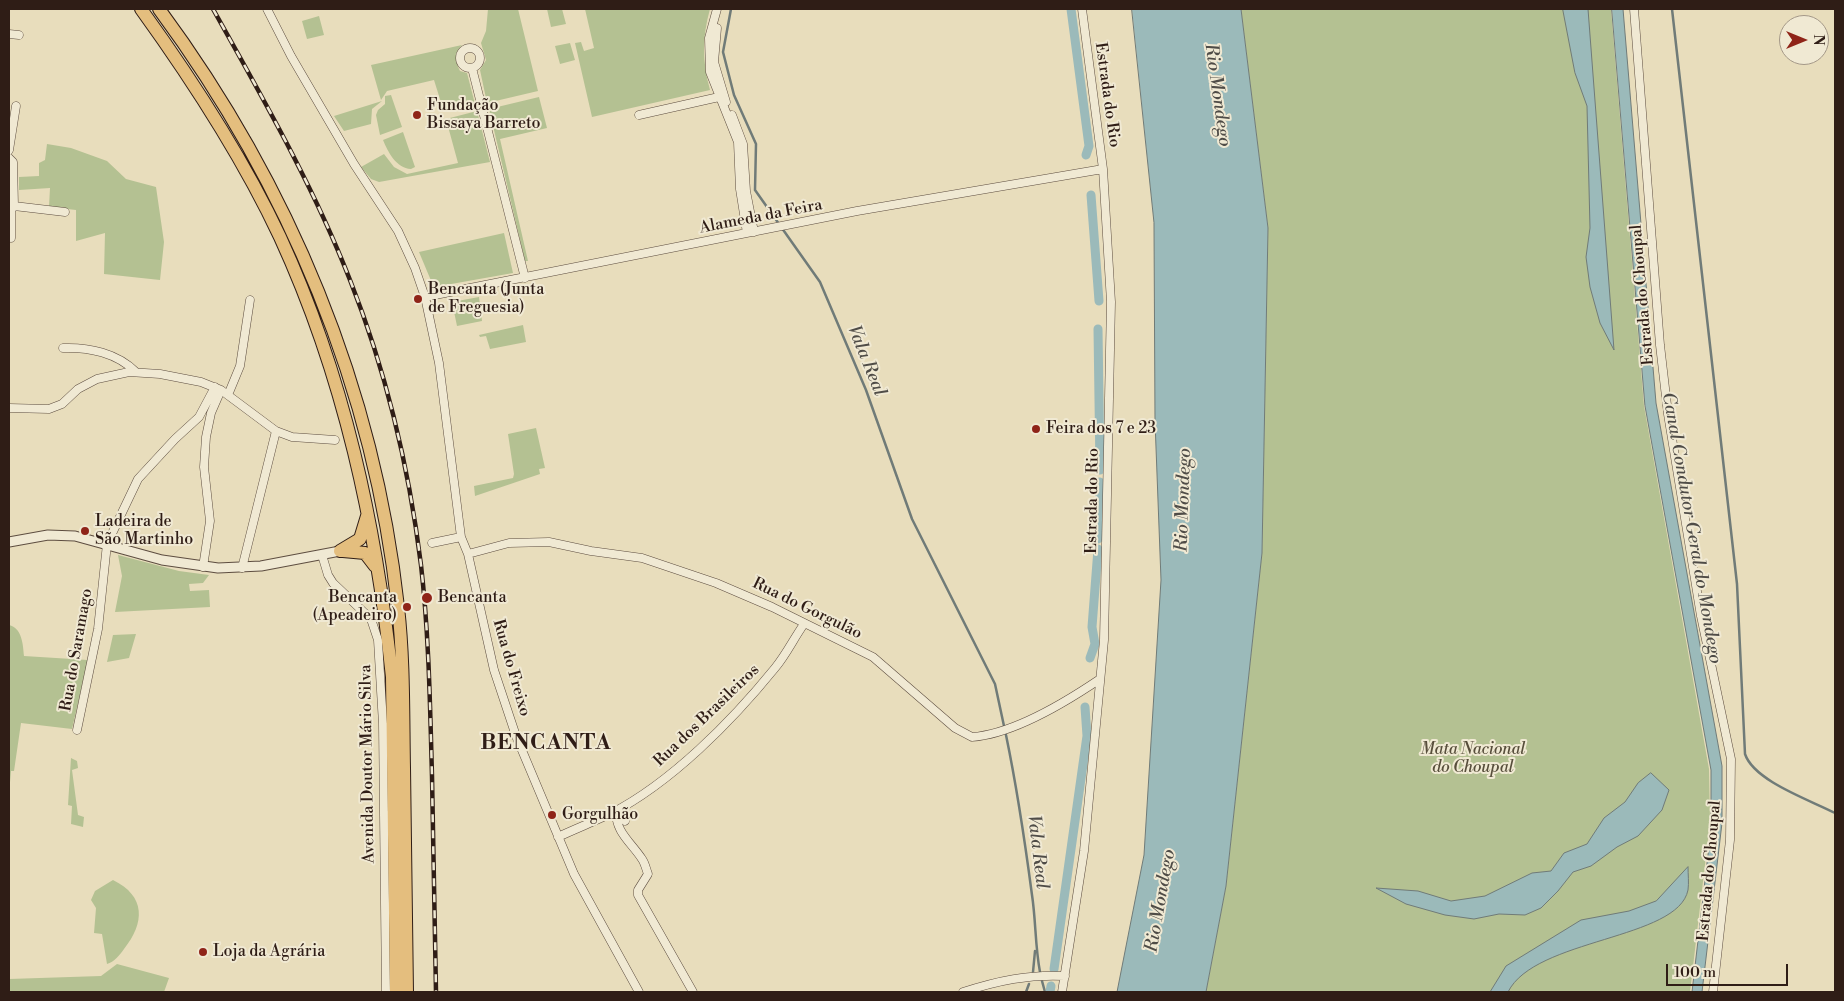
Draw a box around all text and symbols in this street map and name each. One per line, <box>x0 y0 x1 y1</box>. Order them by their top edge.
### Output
north arrow <box>1779 15 1829 65</box>
text: N <box>1809 34 1827 46</box>
street label: Estrada do Rio <box>1090 41 1124 149</box>
water label: Rio Mondego <box>1199 42 1235 148</box>
place label: Fundação Bissaya Barreto <box>427 96 541 134</box>
marker: Fundação Bissaya Barreto <box>411 109 423 121</box>
street label: Alameda da Feira <box>698 196 824 238</box>
street label: Estrada do Choupal <box>1627 224 1659 366</box>
place label: Bencanta (Junta de Freguesia) <box>428 280 544 318</box>
marker: Bencanta (Junta de Freguesia) <box>412 293 424 305</box>
water label: Vala Real <box>842 322 890 400</box>
water label: Canal Condutor Geral do Mondego <box>1656 391 1726 665</box>
place label: Feira dos 7 e 23 <box>1046 419 1156 439</box>
marker: Feira dos 7 e 23 <box>1030 423 1042 435</box>
street label: Estrada do Rio <box>1082 448 1104 554</box>
water label: Rio Mondego <box>1171 448 1197 552</box>
place label: Ladeira de São Martinho <box>95 512 193 550</box>
marker: Ladeira de São Martinho <box>79 525 91 537</box>
street label: Rua do Gorgulão <box>749 574 865 644</box>
street label: Rua do Saramago <box>57 587 97 713</box>
place label: Bencanta (Apeadeiro) <box>313 588 397 626</box>
place label: Bencanta <box>438 588 507 608</box>
marker: Bencanta <box>420 591 434 605</box>
marker: Bencanta (Apeadeiro) <box>401 601 413 613</box>
street label: Rua do Freixo <box>488 617 534 719</box>
street label: Rua dos Brasileiros <box>650 661 764 771</box>
street label: Avenida Doutor Mário Silva <box>357 664 379 864</box>
district label: BENCANTA <box>479 731 613 757</box>
park label: Mata Nacional do Choupal <box>1421 740 1525 778</box>
street label: Estrada do Choupal <box>1694 800 1726 942</box>
place label: Gorgulhão <box>562 805 638 825</box>
marker: Gorgulhão <box>546 809 558 821</box>
water label: Vala Real <box>1022 814 1052 890</box>
water label: Rio Mondego <box>1141 848 1181 954</box>
place label: Loja da Agrária <box>213 942 325 962</box>
marker: Loja da Agrária <box>197 946 209 958</box>
scale bar <box>1669 954 1792 986</box>
text: 100 m <box>1674 963 1716 982</box>

